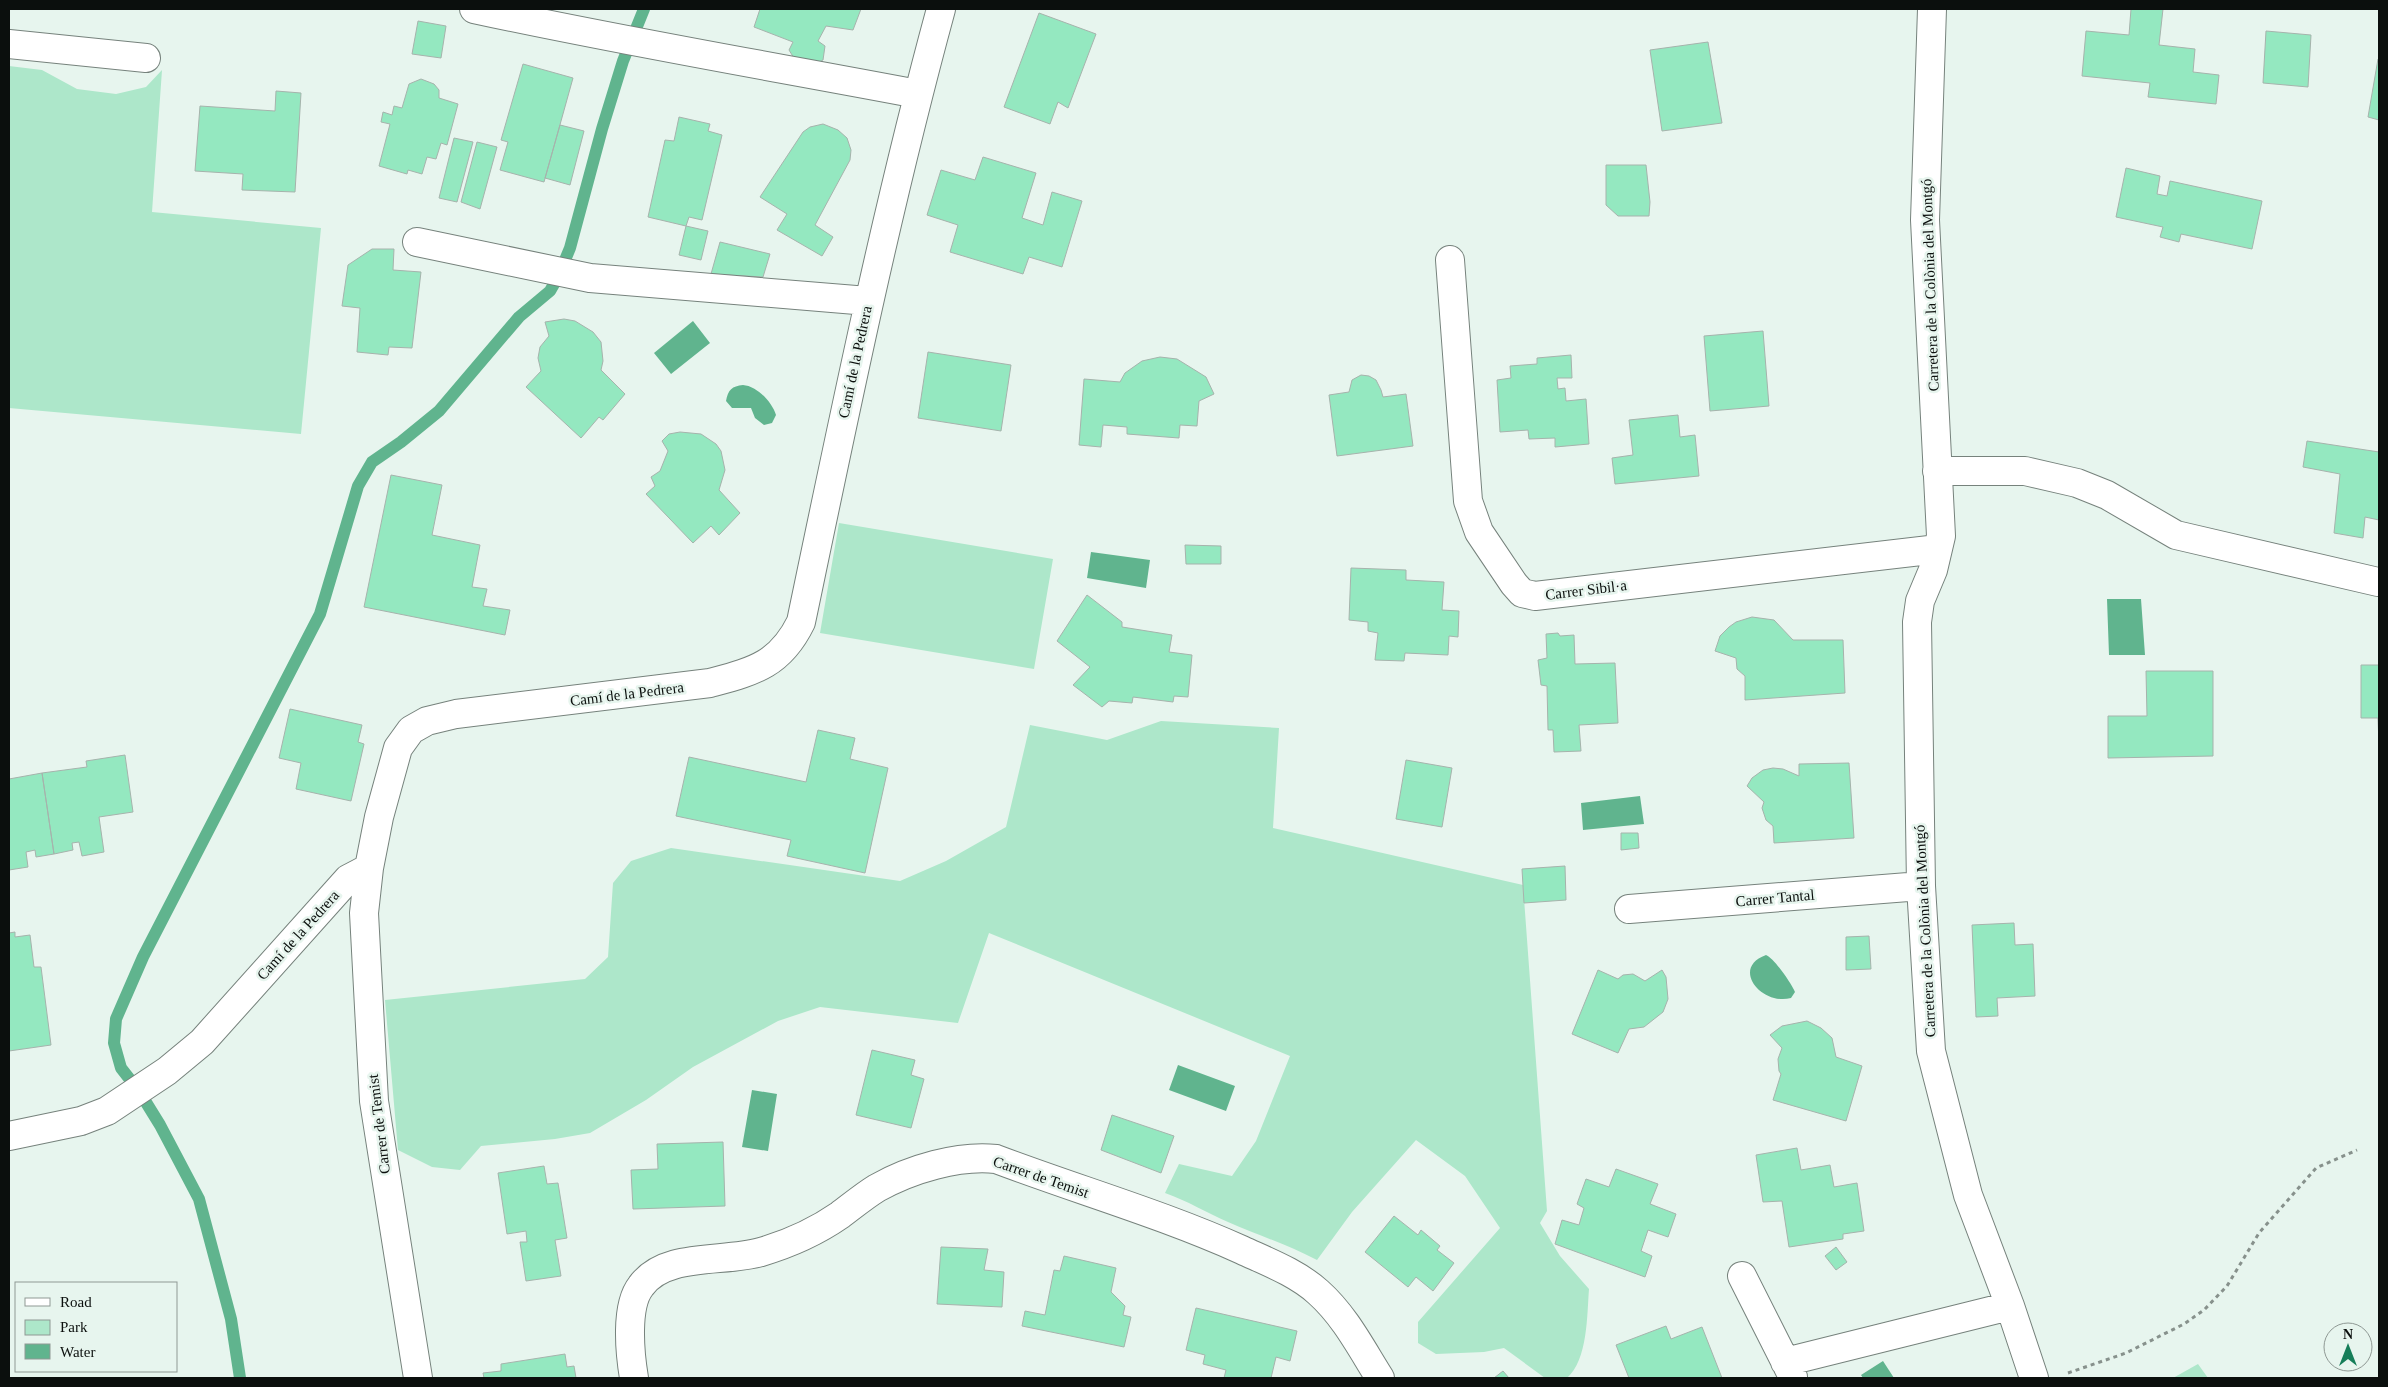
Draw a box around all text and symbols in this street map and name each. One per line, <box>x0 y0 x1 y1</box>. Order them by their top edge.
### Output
street label: Carretera de la Colònia del Montgó <box>1918 178 1942 392</box>
street label: Camí de la Pedrera <box>835 304 875 420</box>
street label: Carrer Sibil·a <box>1544 577 1628 603</box>
street label: Camí de la Pedrera <box>569 679 685 709</box>
street label: Carretera de la Colònia del Montgó <box>1911 824 1939 1038</box>
street label: Camí de la Pedrera <box>254 887 342 983</box>
street label: Carrer Tantal <box>1735 887 1815 909</box>
street label: Carrer de Temist <box>365 1072 393 1175</box>
street label: Carrer de Temist <box>991 1153 1092 1201</box>
legend <box>15 1282 178 1372</box>
text: Road <box>60 1294 92 1310</box>
text: Park <box>60 1319 88 1335</box>
north arrow <box>2323 1322 2373 1372</box>
text: N <box>2343 1327 2353 1342</box>
text: Water <box>60 1344 95 1360</box>

